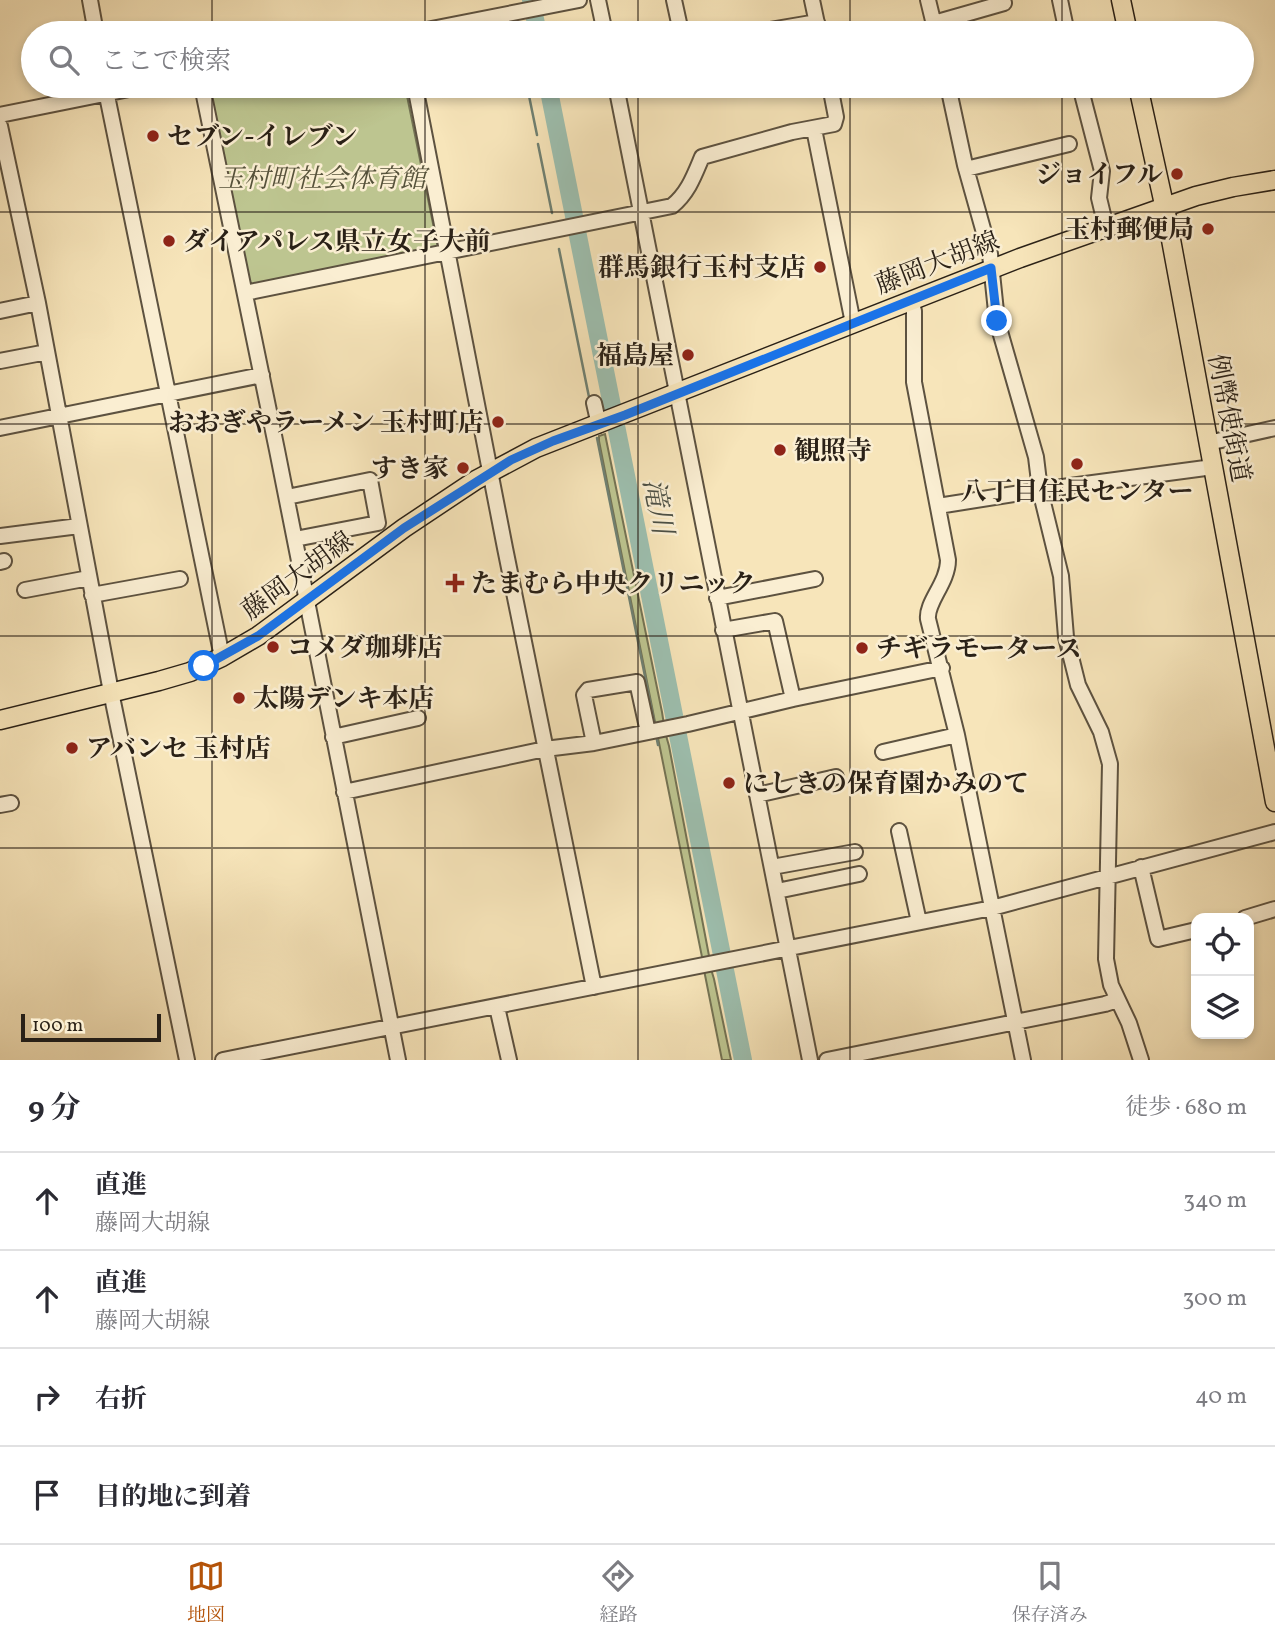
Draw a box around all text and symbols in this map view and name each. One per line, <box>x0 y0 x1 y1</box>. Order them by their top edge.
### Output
search box <box>21 21 1254 98</box>
icon: search <box>45 41 83 79</box>
text: ここで検索 <box>101 44 231 80</box>
place label: セブン-イレブン <box>167 120 358 156</box>
marker: セブン-イレブン <box>145 128 161 144</box>
place label: ジョイフル <box>1035 158 1163 194</box>
park label: 玉村町社会体育館 <box>218 162 430 198</box>
marker: ジョイフル <box>1169 166 1185 182</box>
place label: 玉村郵便局 <box>1064 213 1194 249</box>
marker: 玉村郵便局 <box>1200 221 1216 237</box>
street label: 藤岡大胡線 <box>871 224 1005 304</box>
place label: ダイアパレス県立女子大前 <box>183 225 491 261</box>
marker: ダイアパレス県立女子大前 <box>161 233 177 249</box>
place label: 群馬銀行玉村支店 <box>598 251 806 287</box>
marker: 群馬銀行玉村支店 <box>812 259 828 275</box>
route end <box>981 305 1012 336</box>
place label: 福島屋 <box>596 339 674 375</box>
marker: 福島屋 <box>680 347 696 363</box>
street label: 例幣使街道 <box>1198 351 1258 486</box>
place label: おおぎやラーメン 玉村町店 <box>168 406 484 442</box>
marker: おおぎやラーメン 玉村町店 <box>490 414 506 430</box>
place label: 観照寺 <box>794 434 872 470</box>
marker: 観照寺 <box>772 442 788 458</box>
place label: すき家 <box>371 452 449 488</box>
marker: 八丁目住民センター <box>1069 456 1085 472</box>
marker: すき家 <box>455 460 471 476</box>
water label: 滝川 <box>632 475 682 541</box>
place label: 八丁目住民センター <box>961 475 1193 511</box>
street label: 藤岡大胡線 <box>235 524 361 629</box>
place label: たまむら中央クリニック <box>471 567 755 603</box>
marker: たまむら中央クリニック <box>445 573 465 593</box>
place label: コメダ珈琲店 <box>287 631 443 667</box>
place label: チギラモータース <box>876 632 1082 668</box>
marker: コメダ珈琲店 <box>265 639 281 655</box>
marker: チギラモータース <box>854 640 870 656</box>
route start <box>188 650 219 681</box>
place label: 太陽デンキ本店 <box>253 682 434 718</box>
marker: 太陽デンキ本店 <box>231 690 247 706</box>
place label: アバンセ 玉村店 <box>86 732 271 768</box>
marker: アバンセ 玉村店 <box>64 740 80 756</box>
place label: にしきの保育園かみのて <box>743 767 1029 803</box>
marker: にしきの保育園かみのて <box>721 775 737 791</box>
map controls <box>1191 913 1254 1039</box>
button: locate <box>1191 913 1254 976</box>
button: layers <box>1191 976 1254 1039</box>
scale bar <box>21 1011 161 1043</box>
text: 100 m <box>32 1013 83 1039</box>
text: 9 分 <box>28 1088 81 1130</box>
text: 徒歩 · 680 m <box>1125 1092 1247 1124</box>
text: 直進 <box>95 1168 147 1204</box>
icon: ahead <box>28 1182 66 1220</box>
text: 340 m <box>1183 1185 1247 1217</box>
text: 藤岡大胡線 <box>95 1208 210 1240</box>
text: 直進 <box>95 1266 147 1302</box>
icon: ahead <box>28 1280 66 1318</box>
text: 300 m <box>1183 1283 1247 1315</box>
text: 藤岡大胡線 <box>95 1306 210 1338</box>
icon: right <box>28 1378 66 1416</box>
text: 40 m <box>1195 1381 1247 1413</box>
text: 右折 <box>95 1382 147 1418</box>
icon: arrive <box>28 1476 66 1514</box>
text: 目的地に到着 <box>95 1480 251 1516</box>
tab: 地図 <box>187 1557 225 1629</box>
tab: 経路 <box>599 1557 638 1629</box>
tab: 保存済み <box>1012 1557 1088 1629</box>

